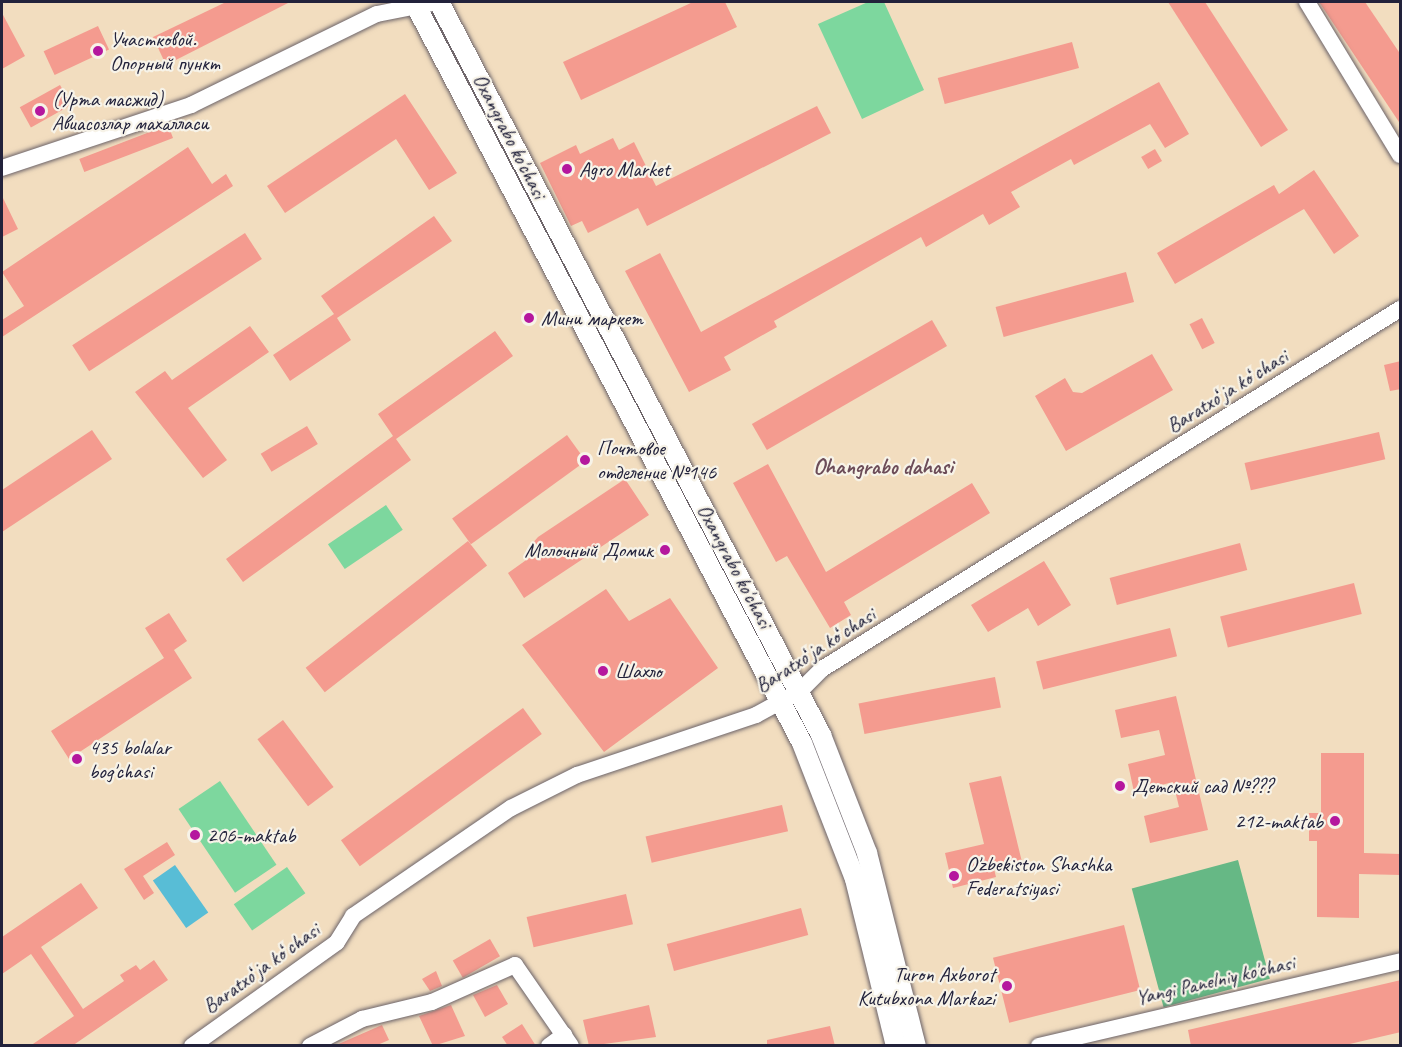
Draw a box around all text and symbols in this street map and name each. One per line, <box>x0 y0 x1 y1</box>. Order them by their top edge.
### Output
place label: Участковой. Опорный пункт <box>110 26 219 76</box>
marker: Участковой. Опорный пункт <box>91 44 105 58</box>
street label: Oxangrabo ko'chasi <box>468 69 552 203</box>
place label: (Урта масжид) Авиасозлар махалласи <box>52 86 208 136</box>
marker: (Урта масжид) Авиасозлар махалласи <box>33 104 47 118</box>
place label: Agro Market <box>579 156 670 182</box>
marker: Agro Market <box>560 162 574 176</box>
place label: Мини маркет <box>541 305 640 331</box>
marker: Мини маркет <box>522 311 536 325</box>
street label: Baratxoʻja koʻchasi <box>1162 344 1292 438</box>
place label: Почтовое отделение №146 <box>597 435 716 485</box>
marker: Почтовое отделение №146 <box>578 453 592 467</box>
district label: Ohangrabo dahasi <box>813 455 953 481</box>
street label: Oxangrabo ko'chasi <box>692 500 778 632</box>
place label: Молочный Домик <box>524 537 653 563</box>
marker: Молочный Домик <box>658 543 672 557</box>
street label: Baratxoʻja koʻchasi <box>750 602 880 698</box>
place label: Шахло <box>615 658 662 684</box>
marker: Шахло <box>596 664 610 678</box>
place label: 435 bolalar bog'chasi <box>89 734 171 784</box>
marker: 435 bolalar bog'chasi <box>70 752 84 766</box>
place label: Детский сад №??? <box>1132 773 1272 799</box>
marker: Детский сад №??? <box>1113 779 1127 793</box>
place label: 212-maktab <box>1235 808 1323 834</box>
marker: 212-maktab <box>1328 814 1342 828</box>
place label: 206-maktab <box>207 822 295 848</box>
marker: 206-maktab <box>188 828 202 842</box>
place label: O'zbekiston Shashka Federatsiyasi <box>966 851 1111 901</box>
marker: O'zbekiston Shashka Federatsiyasi <box>947 869 961 883</box>
street label: Baratxoʻja koʻchasi <box>198 917 324 1019</box>
street label: Yangi Panelniy ko'chasi <box>1133 949 1297 1011</box>
place label: Turon Axborot Kutubxona Markazi <box>857 961 995 1011</box>
marker: Turon Axborot Kutubxona Markazi <box>1000 979 1014 993</box>

